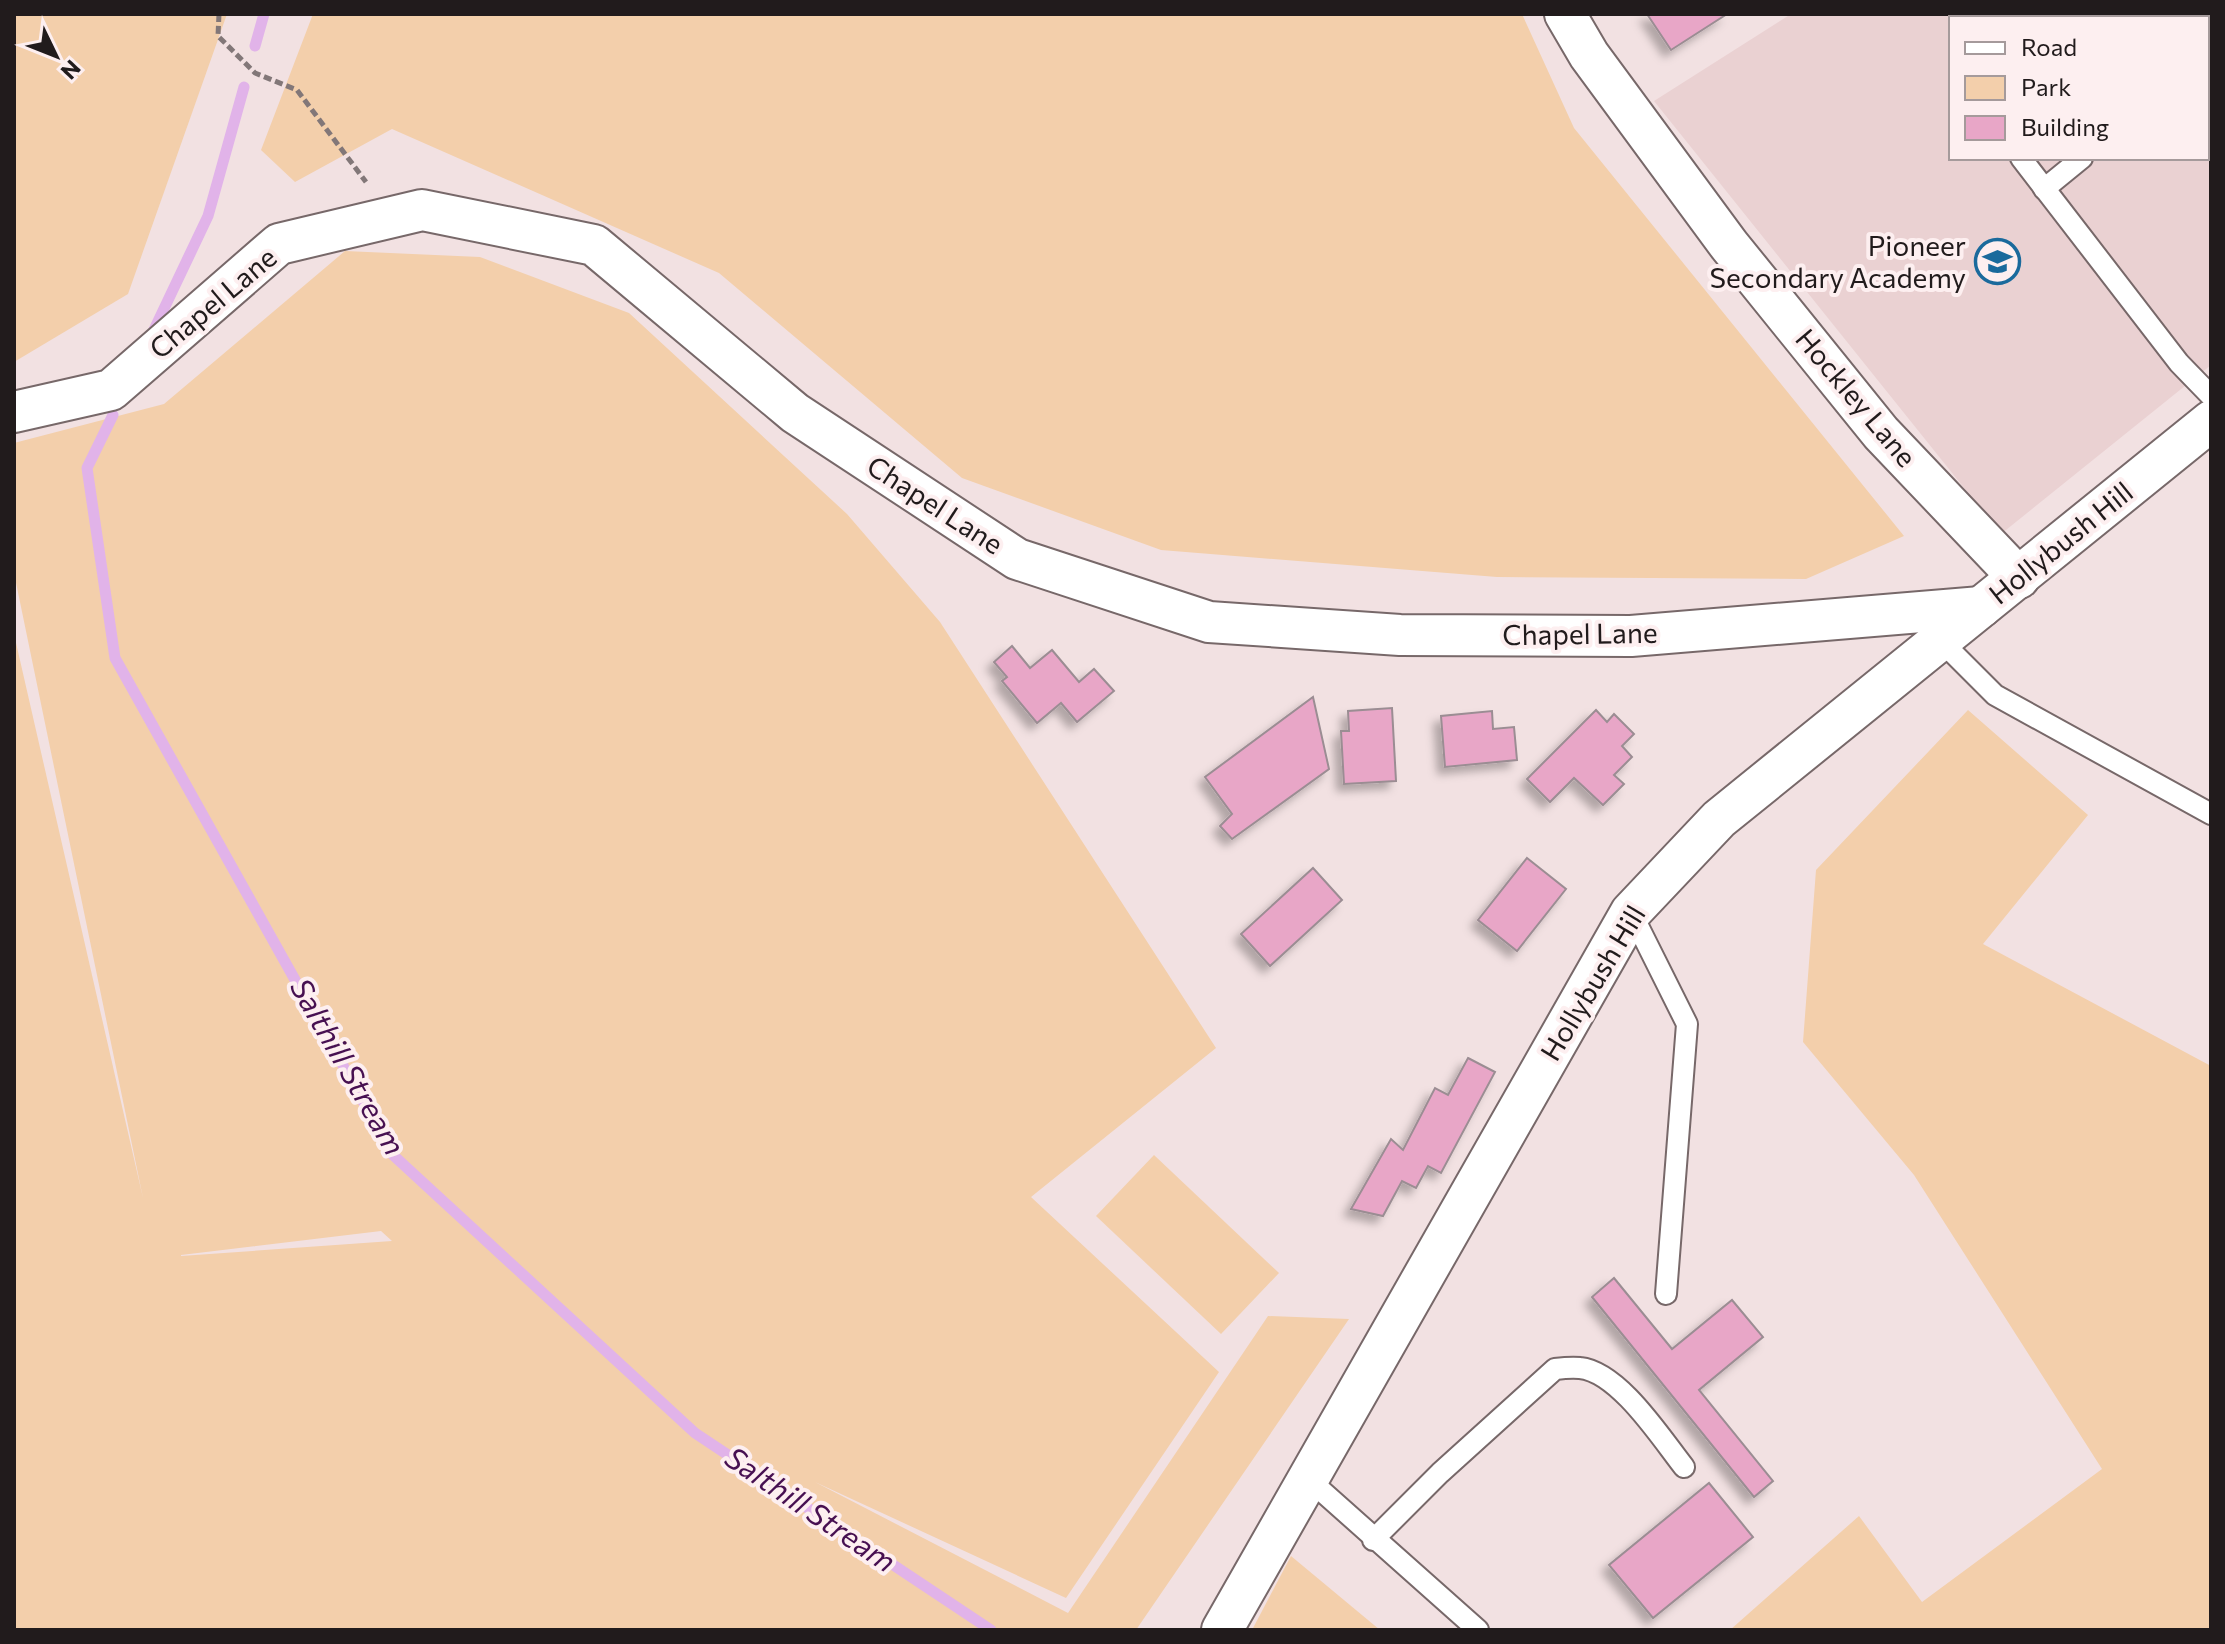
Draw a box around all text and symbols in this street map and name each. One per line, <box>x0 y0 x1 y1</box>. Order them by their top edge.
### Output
north arrow <box>16 16 96 96</box>
legend <box>1949 16 2209 160</box>
text: Road <box>2021 32 2077 61</box>
text: N <box>55 55 86 85</box>
text: Park <box>2021 72 2071 101</box>
text: Building <box>2021 112 2109 141</box>
place label: Pioneer Secondary Academy <box>1710 228 1966 294</box>
school or university icon: Pioneer Secondary Academy <box>1973 238 2021 286</box>
street label: Chapel Lane <box>142 239 283 365</box>
street label: Hockley Lane <box>1789 321 1924 473</box>
street label: Chapel Lane <box>861 448 1010 561</box>
street label: Hollybush Hill <box>1982 474 2139 611</box>
street label: Chapel Lane <box>1502 615 1658 651</box>
street label: Hollybush Hill <box>1532 899 1652 1066</box>
water label: Salthill Stream <box>284 971 415 1161</box>
water label: Salthill Stream <box>719 1437 904 1579</box>

